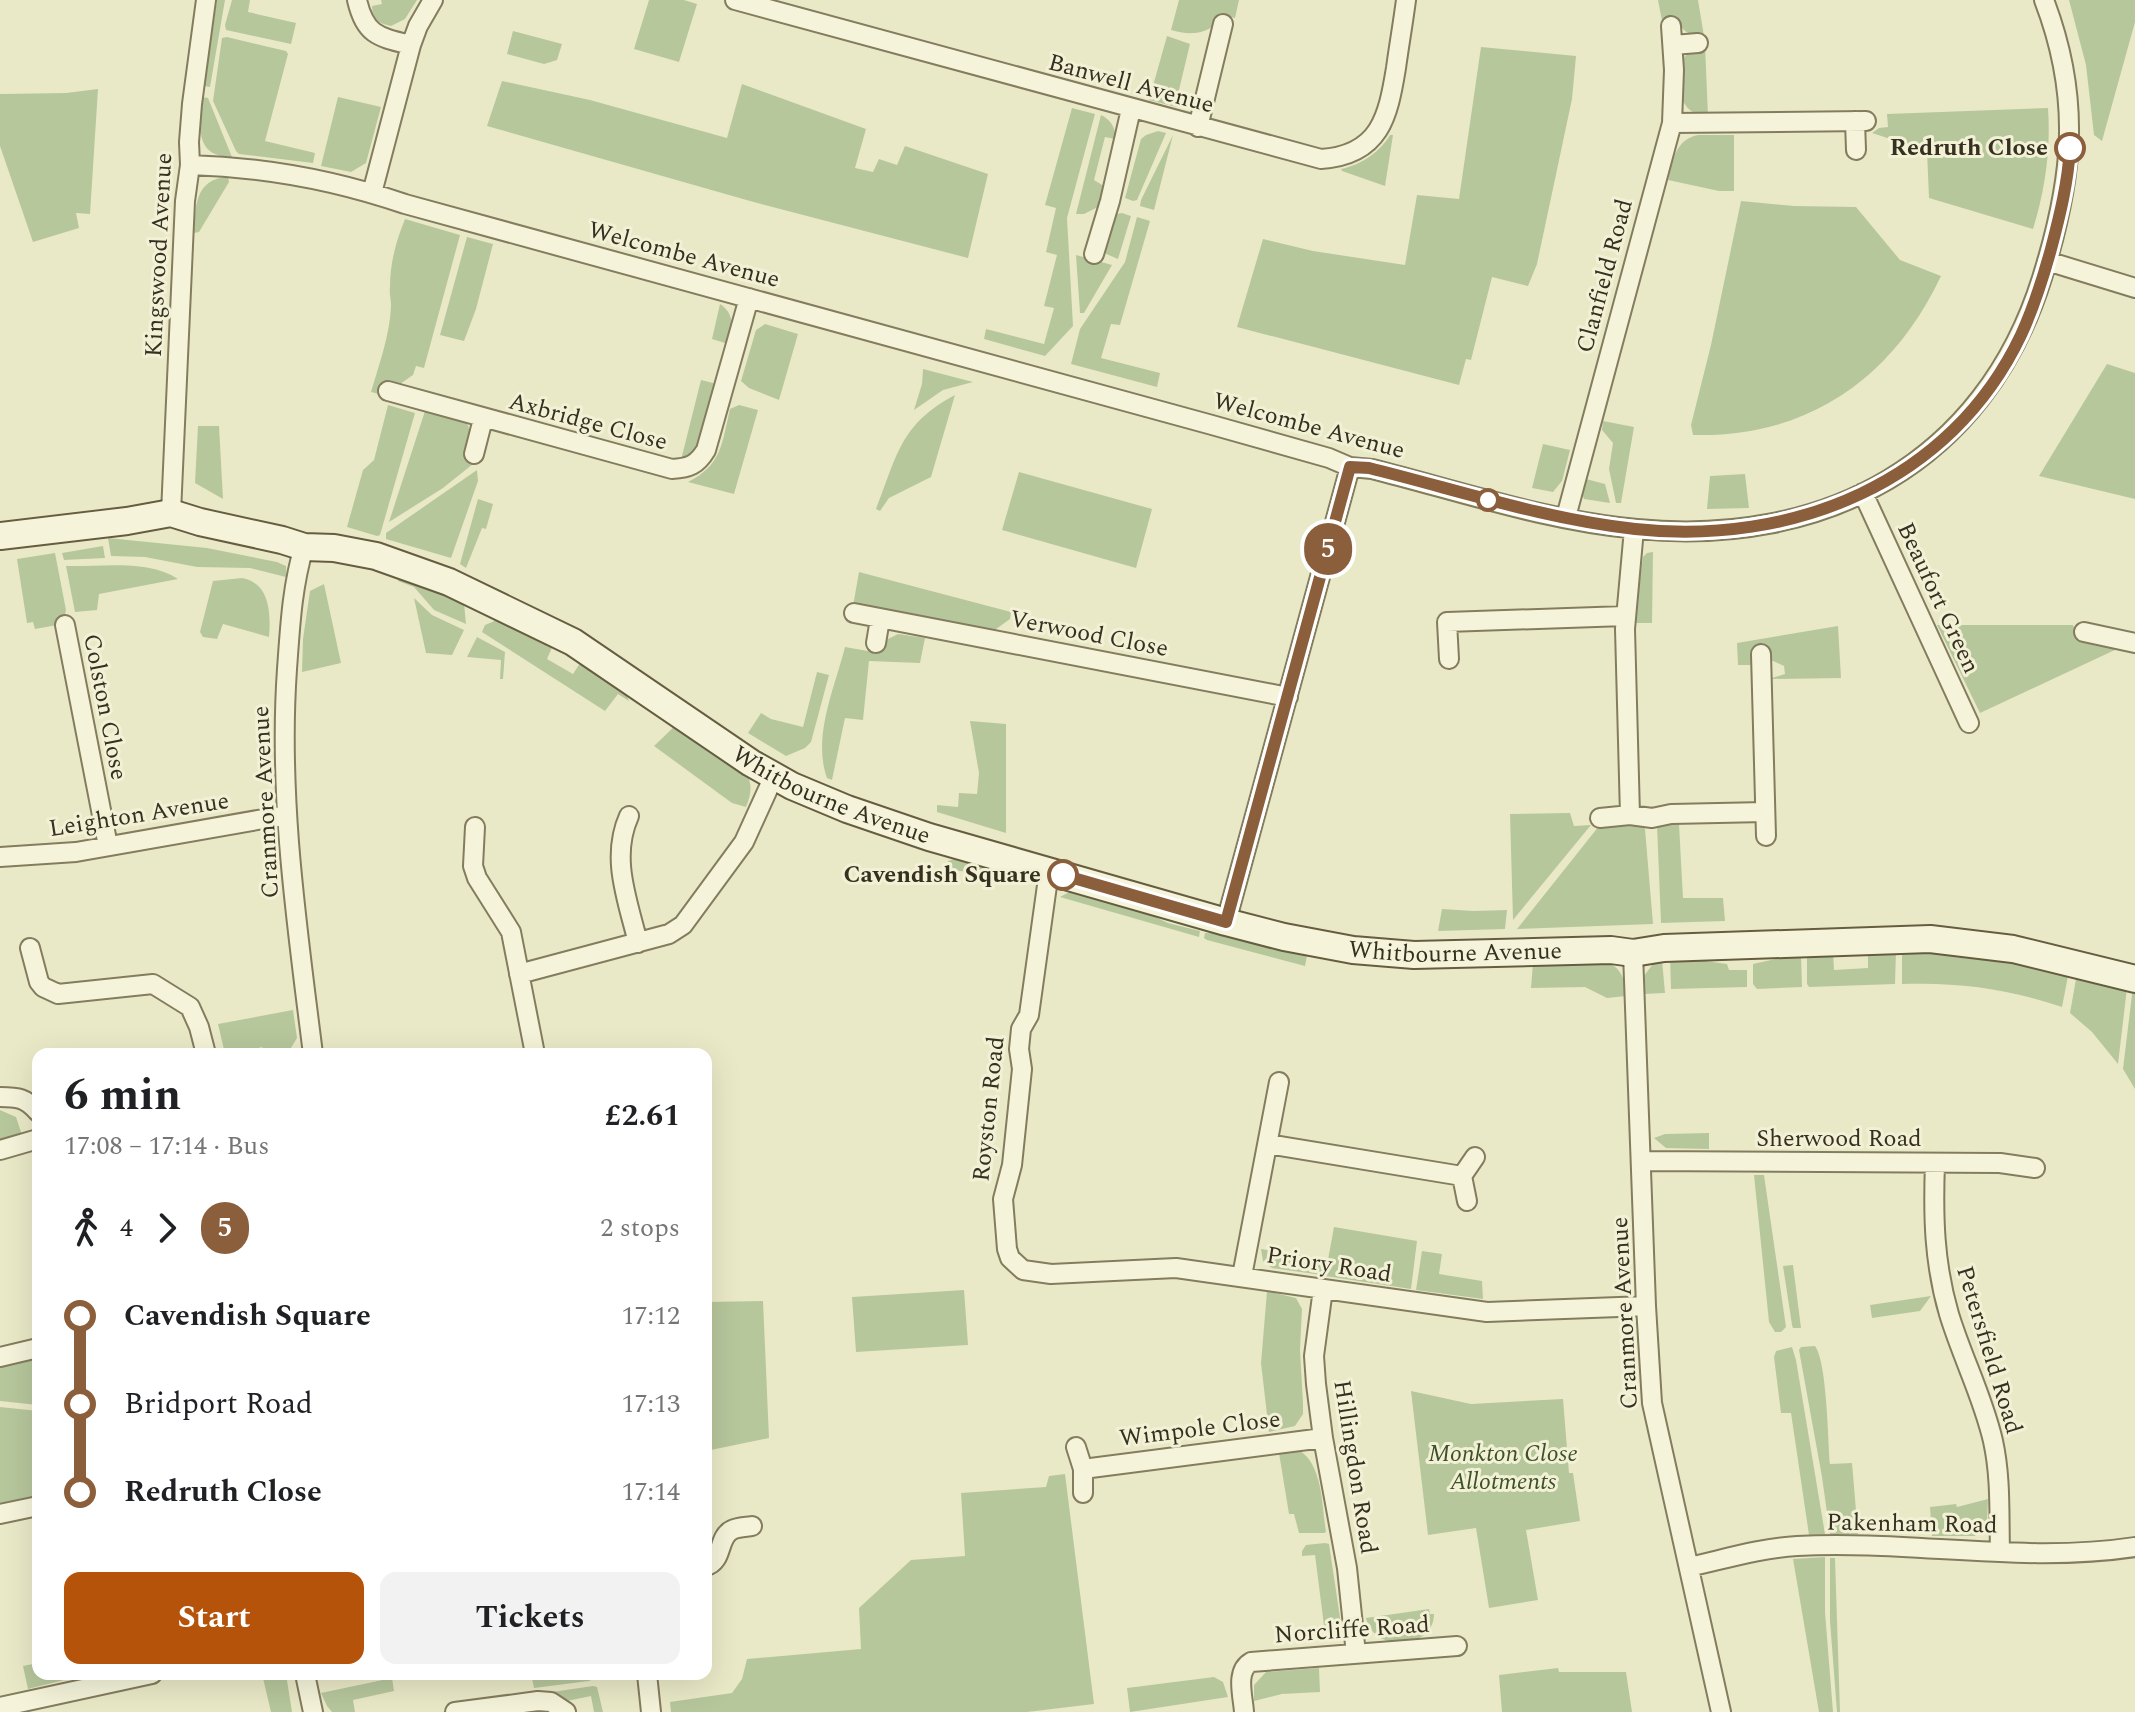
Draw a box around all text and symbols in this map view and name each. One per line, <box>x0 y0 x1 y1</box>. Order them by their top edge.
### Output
street label: Banwell Avenue <box>1044 45 1218 123</box>
place label: Redruth Close <box>1890 130 2048 166</box>
marker: Redruth Close <box>2055 133 2085 163</box>
street label: Kingswood Avenue <box>136 152 182 358</box>
street label: Clanfield Road <box>1567 195 1643 357</box>
street label: Welcombe Avenue <box>584 212 784 298</box>
street label: Welcombe Avenue <box>1209 383 1409 469</box>
street label: Axbridge Close <box>505 384 671 460</box>
unlabelled marker <box>1477 489 1499 511</box>
street label: Beaufort Green <box>1887 516 1989 680</box>
line badge: 5 <box>1302 523 1354 575</box>
text: 5 <box>1320 527 1336 570</box>
street label: Verwood Close <box>1007 601 1171 667</box>
street label: Colston Close <box>73 631 137 783</box>
street label: Cranmore Avenue <box>243 705 289 899</box>
street label: Whitbourne Avenue <box>724 737 935 854</box>
street label: Leighton Avenue <box>46 783 232 847</box>
place label: Cavendish Square <box>844 857 1041 893</box>
marker: Cavendish Square <box>1048 860 1078 890</box>
street label: Whitbourne Avenue <box>1347 932 1563 973</box>
street label: Royston Road <box>963 1035 1015 1183</box>
text: 6 min <box>64 1062 181 1129</box>
text: £2.61 <box>605 1093 680 1139</box>
street label: Sherwood Road <box>1756 1121 1922 1157</box>
text: 17:08 – 17:14 · Bus <box>64 1126 269 1166</box>
icon: walk <box>64 1206 108 1250</box>
icon: forward <box>145 1206 189 1250</box>
text: 5 <box>217 1206 233 1249</box>
text: 4 <box>120 1208 133 1248</box>
text: 2 stops <box>600 1208 680 1248</box>
street label: Cranmore Avenue <box>1602 1216 1648 1410</box>
street label: Priory Road <box>1264 1237 1394 1293</box>
street label: Petersfield Road <box>1946 1261 2032 1439</box>
text: Cavendish Square <box>124 1293 371 1339</box>
text: 17:12 <box>621 1296 680 1336</box>
street label: Hillingdon Road <box>1323 1377 1387 1557</box>
text: Bridport Road <box>124 1381 313 1427</box>
text: 17:13 <box>621 1384 680 1424</box>
street label: Wimpole Close <box>1117 1401 1283 1457</box>
park label: Monkton Close Allotments <box>1428 1436 1578 1500</box>
text: Redruth Close <box>124 1469 322 1515</box>
text: 17:14 <box>621 1472 680 1512</box>
street label: Pakenham Road <box>1826 1505 1998 1543</box>
button: Start <box>64 1572 364 1664</box>
button: Tickets <box>380 1572 680 1664</box>
street label: Norcliffe Road <box>1273 1607 1431 1653</box>

